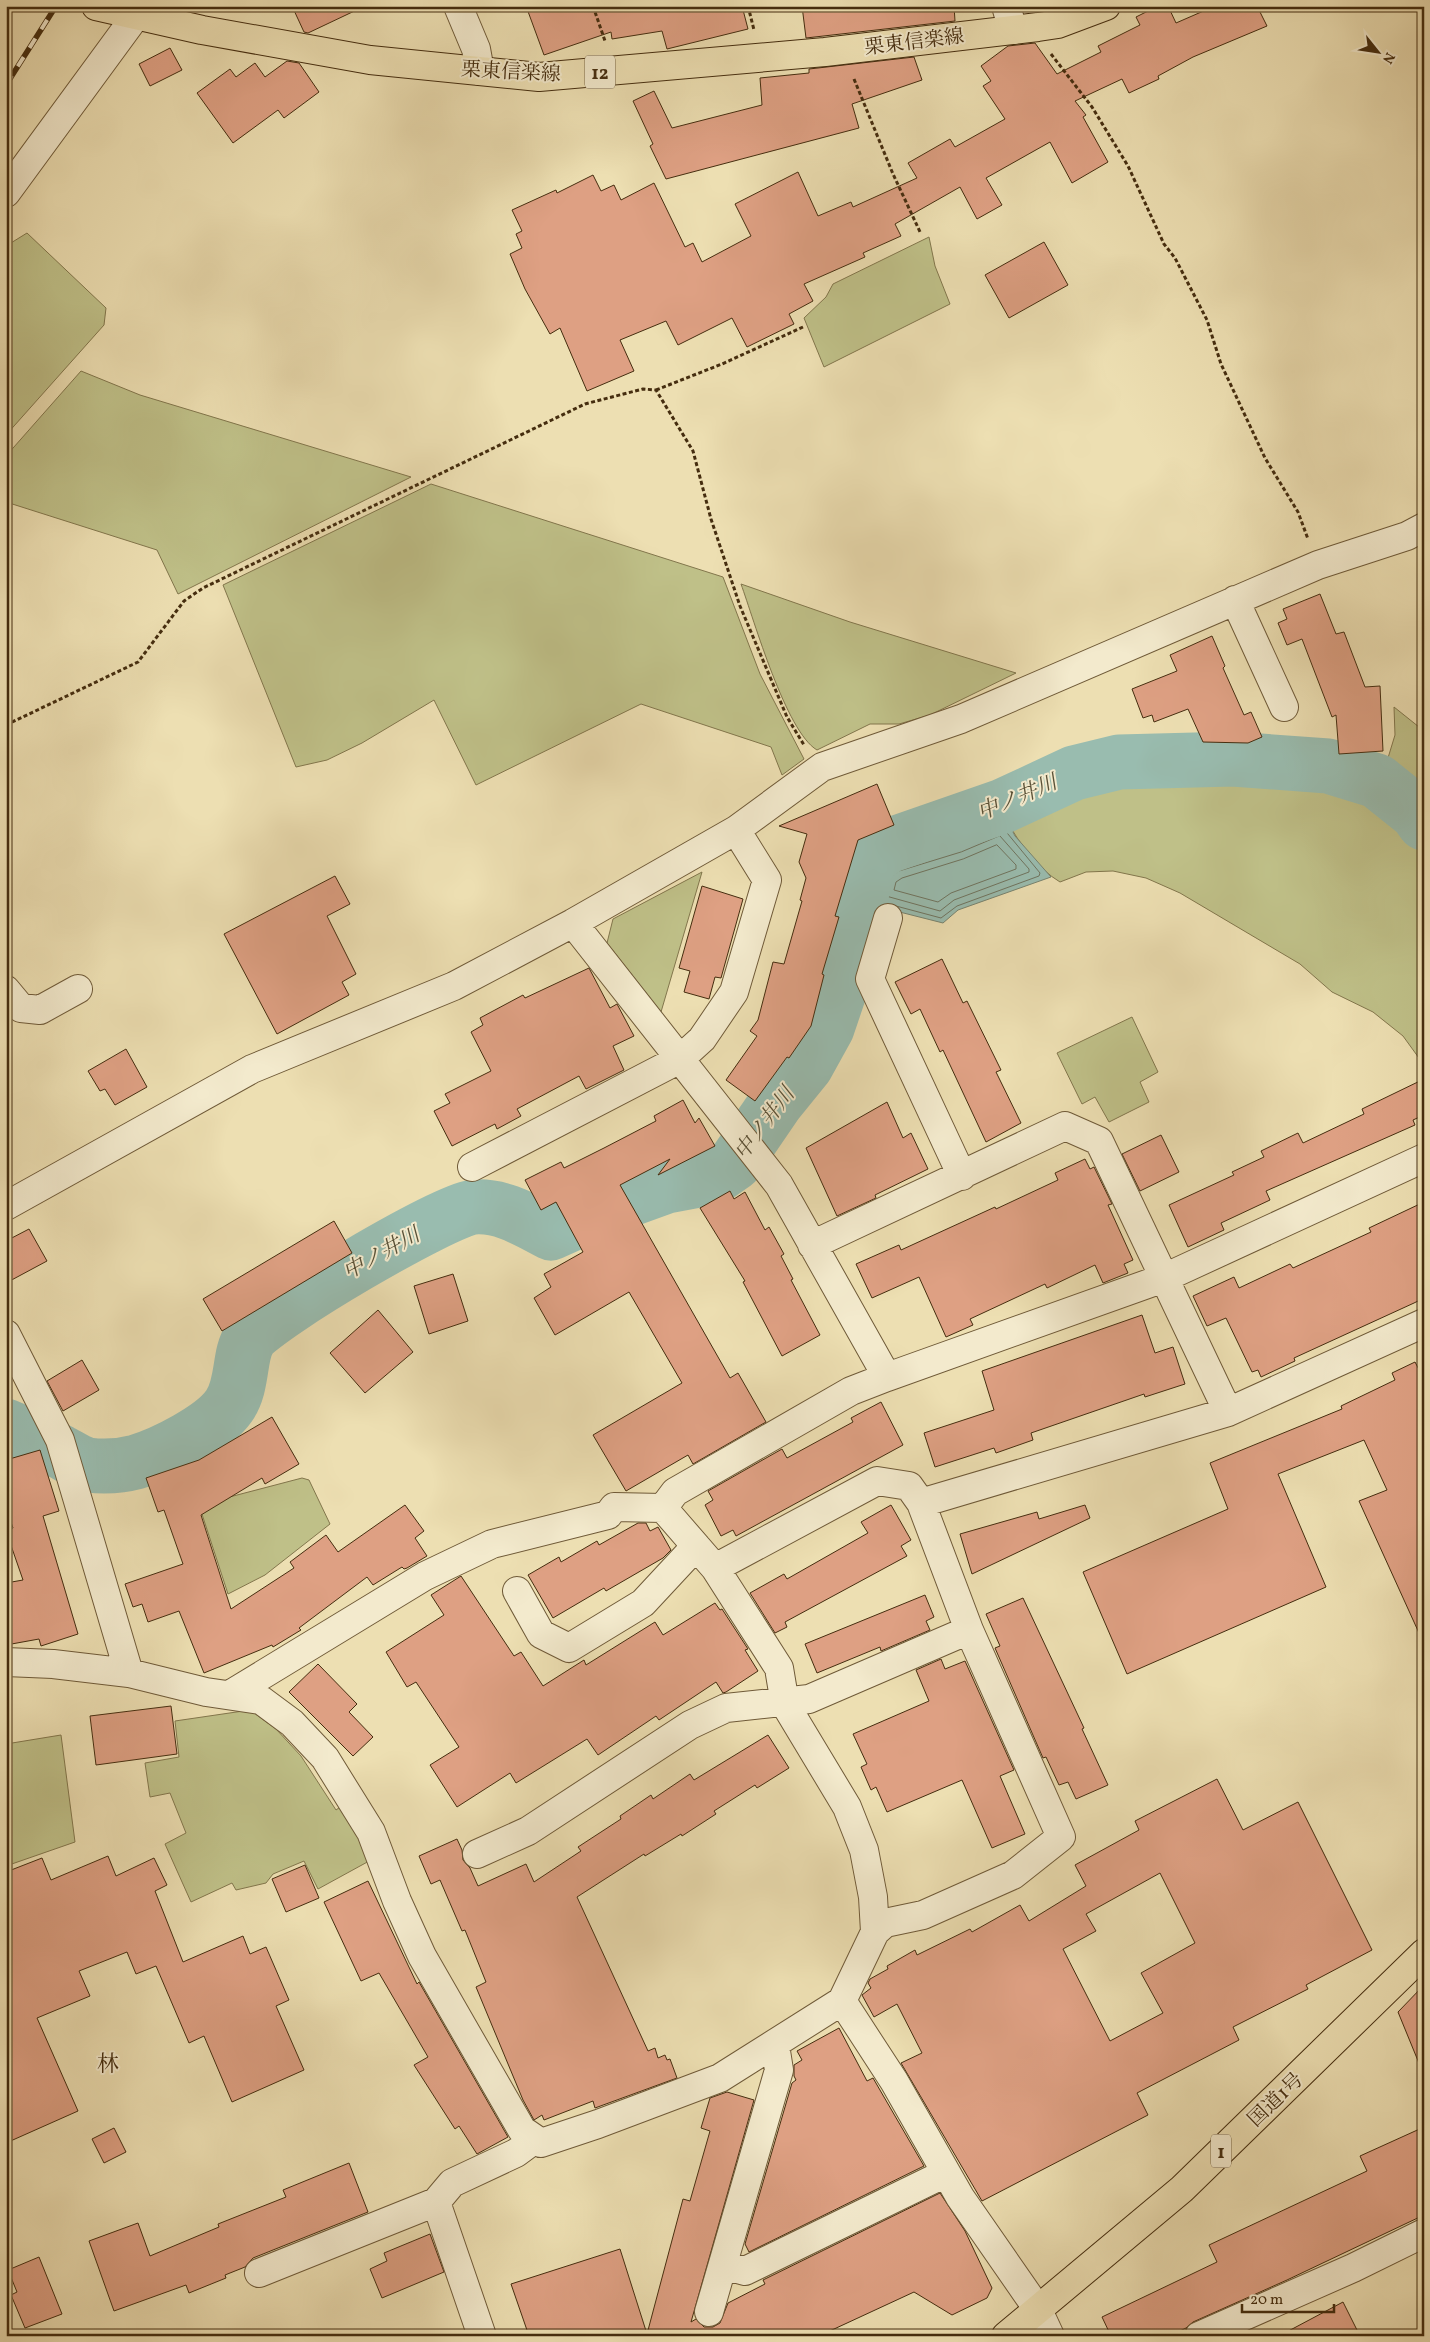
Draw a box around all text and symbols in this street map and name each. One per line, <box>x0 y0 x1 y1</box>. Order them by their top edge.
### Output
street label: 栗東信楽線 <box>863 23 966 63</box>
north arrow <box>1352 28 1402 78</box>
text: N <box>1377 49 1399 67</box>
street label: 栗東信楽線 <box>460 56 562 90</box>
road number: 12 <box>585 56 615 88</box>
water label: 中ノ井川 <box>973 768 1064 828</box>
water label: 中ノ井川 <box>728 1080 803 1166</box>
water label: 中ノ井川 <box>338 1220 427 1287</box>
district label: 林 <box>97 2050 119 2081</box>
street label: 国道1号 <box>1242 2067 1310 2134</box>
road number: 1 <box>1211 2134 1231 2168</box>
scale bar <box>1242 2282 1335 2314</box>
text: 20 m <box>1250 2290 1283 2311</box>

